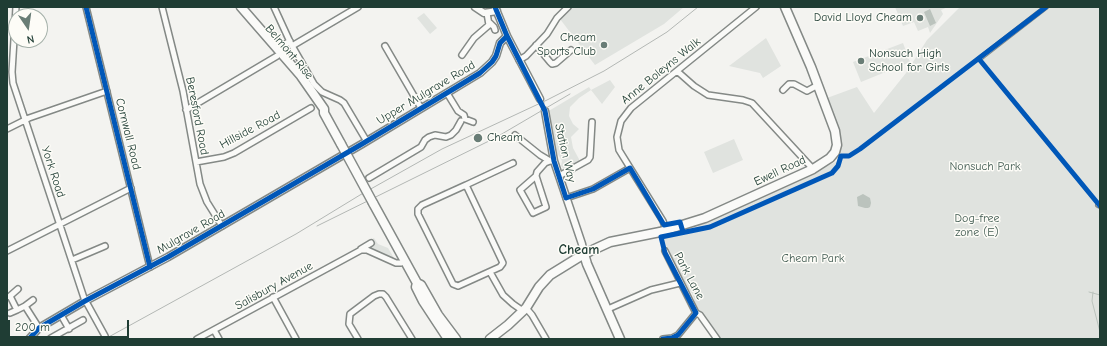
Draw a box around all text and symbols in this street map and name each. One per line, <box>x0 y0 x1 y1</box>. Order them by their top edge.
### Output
north arrow <box>8 8 48 48</box>
place label: David Lloyd Cheam <box>814 11 912 25</box>
marker: David Lloyd Cheam <box>915 13 925 23</box>
street label: Belmont Rise <box>262 22 316 82</box>
place label: Cheam Sports Club <box>537 31 596 59</box>
text: N <box>26 32 36 46</box>
street label: Anne Boleyns Walk <box>618 35 704 107</box>
marker: Cheam Sports Club <box>599 40 609 50</box>
place label: Nonsuch High School for Girls <box>869 47 949 75</box>
marker: Nonsuch High School for Girls <box>856 56 866 66</box>
street label: Upper Mulgrave Road <box>374 58 478 128</box>
street label: Beresford Road <box>182 76 212 156</box>
street label: Cornwall Road <box>112 97 144 171</box>
street label: Hillside Road <box>217 108 283 152</box>
street label: Station Way <box>551 122 579 184</box>
place label: Cheam <box>487 131 523 145</box>
marker: Cheam <box>472 132 484 144</box>
street label: York Road <box>38 144 68 200</box>
street label: Ewell Road <box>752 153 808 189</box>
park label: Nonsuch Park <box>949 160 1021 174</box>
street label: Mulgrave Road <box>154 207 228 257</box>
park label: Dog-free zone (E) <box>955 212 999 240</box>
district label: Cheam <box>559 242 599 258</box>
street label: Park Lane <box>671 250 707 302</box>
park label: Cheam Park <box>782 252 844 266</box>
street label: Salisbury Avenue <box>233 259 315 313</box>
scale bar <box>10 312 131 338</box>
text: 200 m <box>15 320 50 334</box>

